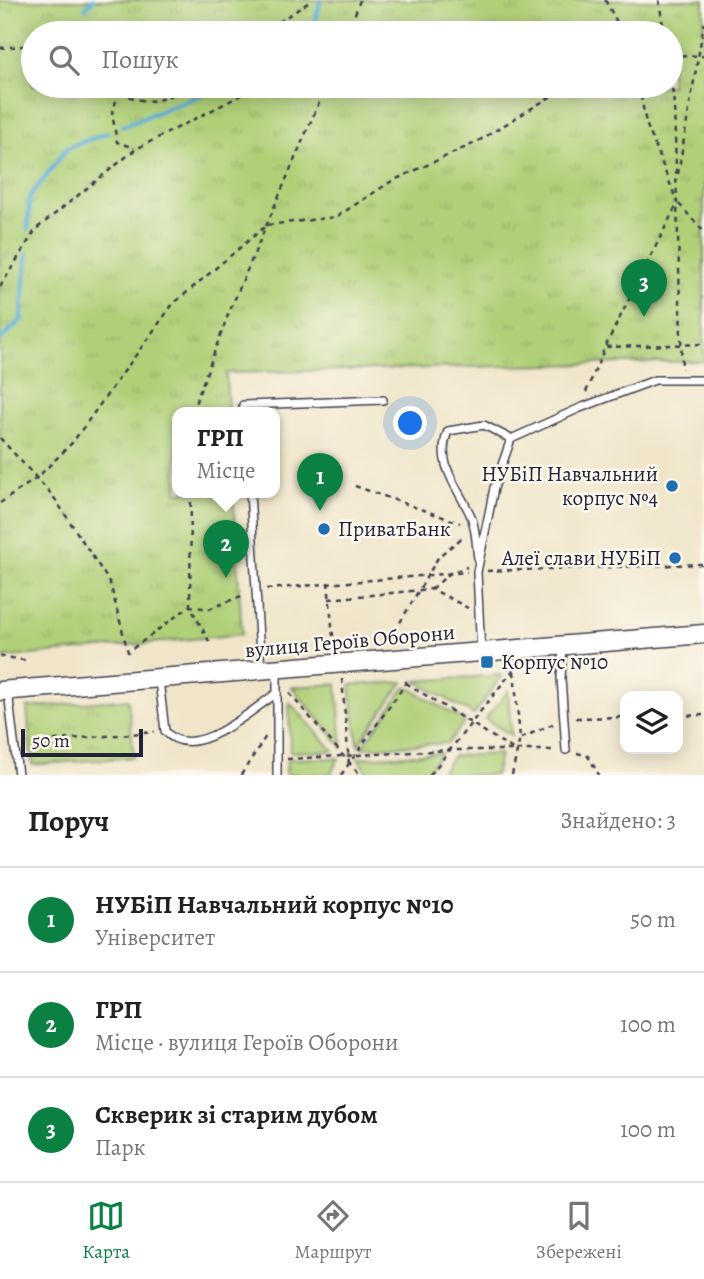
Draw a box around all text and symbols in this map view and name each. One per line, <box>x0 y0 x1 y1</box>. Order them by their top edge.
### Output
search box <box>21 21 683 98</box>
icon: search <box>45 41 83 79</box>
text: Пошук <box>101 42 179 77</box>
pin: 3 <box>621 259 667 317</box>
your location <box>393 406 427 440</box>
popup <box>172 407 280 498</box>
text: ГРП <box>197 420 244 455</box>
pin: 1 <box>297 453 343 511</box>
text: Місце <box>197 455 255 486</box>
place label: НУБіП Навчальний корпус №4 <box>481 460 658 512</box>
marker: НУБіП Навчальний корпус №4 <box>664 478 680 494</box>
place label: ПриватБанк <box>338 515 451 543</box>
pin: 2 <box>203 520 249 578</box>
marker: ПриватБанк <box>316 521 332 537</box>
place label: Алеї слави НУБіП <box>501 544 661 572</box>
marker: Алеї слави НУБіП <box>667 550 683 566</box>
street label: вулиця Героїв Оборони <box>244 618 456 664</box>
place label: Корпус №10 <box>501 648 608 676</box>
marker: Корпус №10 <box>479 654 495 670</box>
map controls <box>620 691 683 754</box>
button: layers <box>620 691 683 754</box>
scale bar <box>21 726 144 758</box>
text: 50 m <box>32 728 70 754</box>
text: Поруч <box>28 801 109 841</box>
text: Знайдено: 3 <box>560 805 676 836</box>
text: НУБіП Навчальний корпус №10 <box>95 887 454 922</box>
text: 1 <box>47 904 55 935</box>
text: 50 m <box>630 904 676 935</box>
text: Університет <box>95 922 215 953</box>
text: ГРП <box>95 992 142 1027</box>
text: 2 <box>45 1009 57 1040</box>
text: 100 m <box>620 1009 676 1040</box>
text: Місце · вулиця Героїв Оборони <box>95 1027 399 1058</box>
text: Скверик зі старим дубом <box>95 1097 378 1132</box>
text: 3 <box>46 1114 56 1145</box>
text: 100 m <box>620 1114 676 1145</box>
text: Парк <box>95 1132 146 1163</box>
tab: Карта <box>82 1197 130 1265</box>
tab: Маршрут <box>295 1197 371 1265</box>
tab: Збережені <box>536 1197 622 1265</box>

